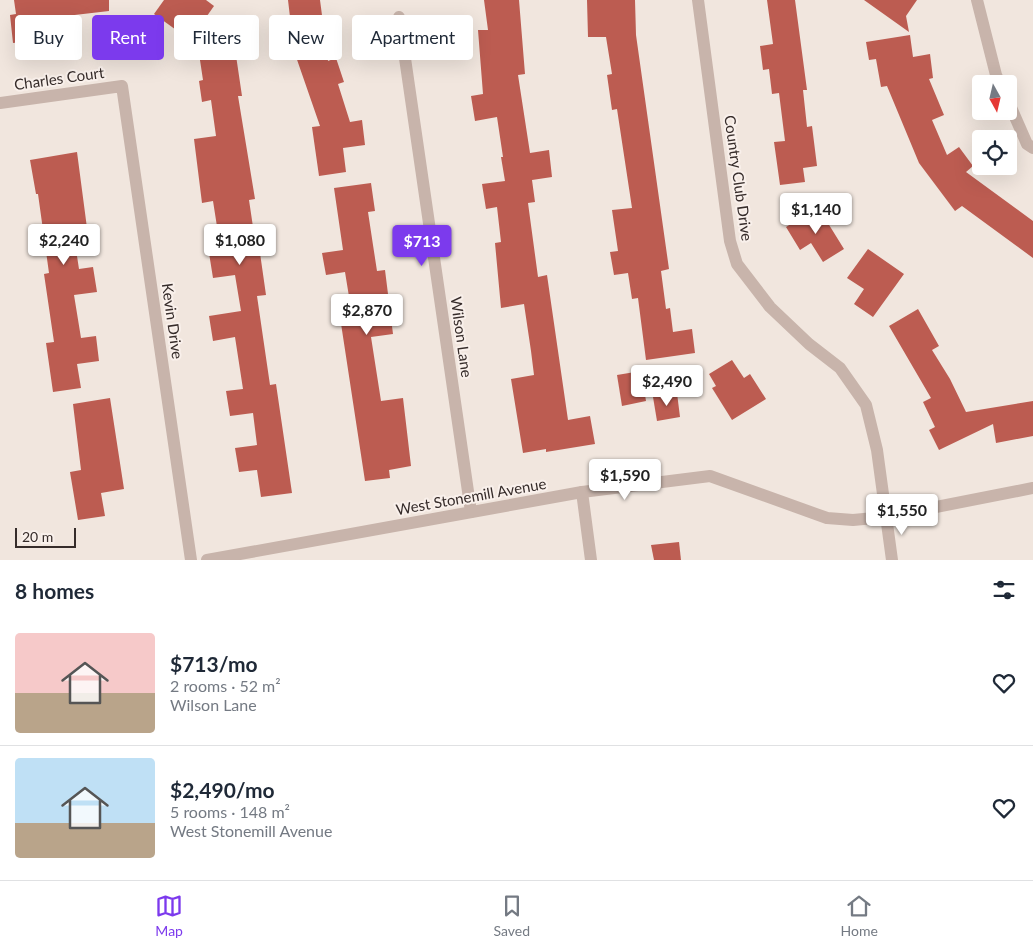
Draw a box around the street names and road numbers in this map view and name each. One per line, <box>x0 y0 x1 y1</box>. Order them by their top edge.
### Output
street label: Charles Court <box>13 63 106 93</box>
street label: Country Club Drive <box>721 114 757 242</box>
street label: Kevin Drive <box>159 282 187 360</box>
street label: Wilson Lane <box>447 296 477 379</box>
street label: West Stonemill Avenue <box>394 474 548 518</box>

